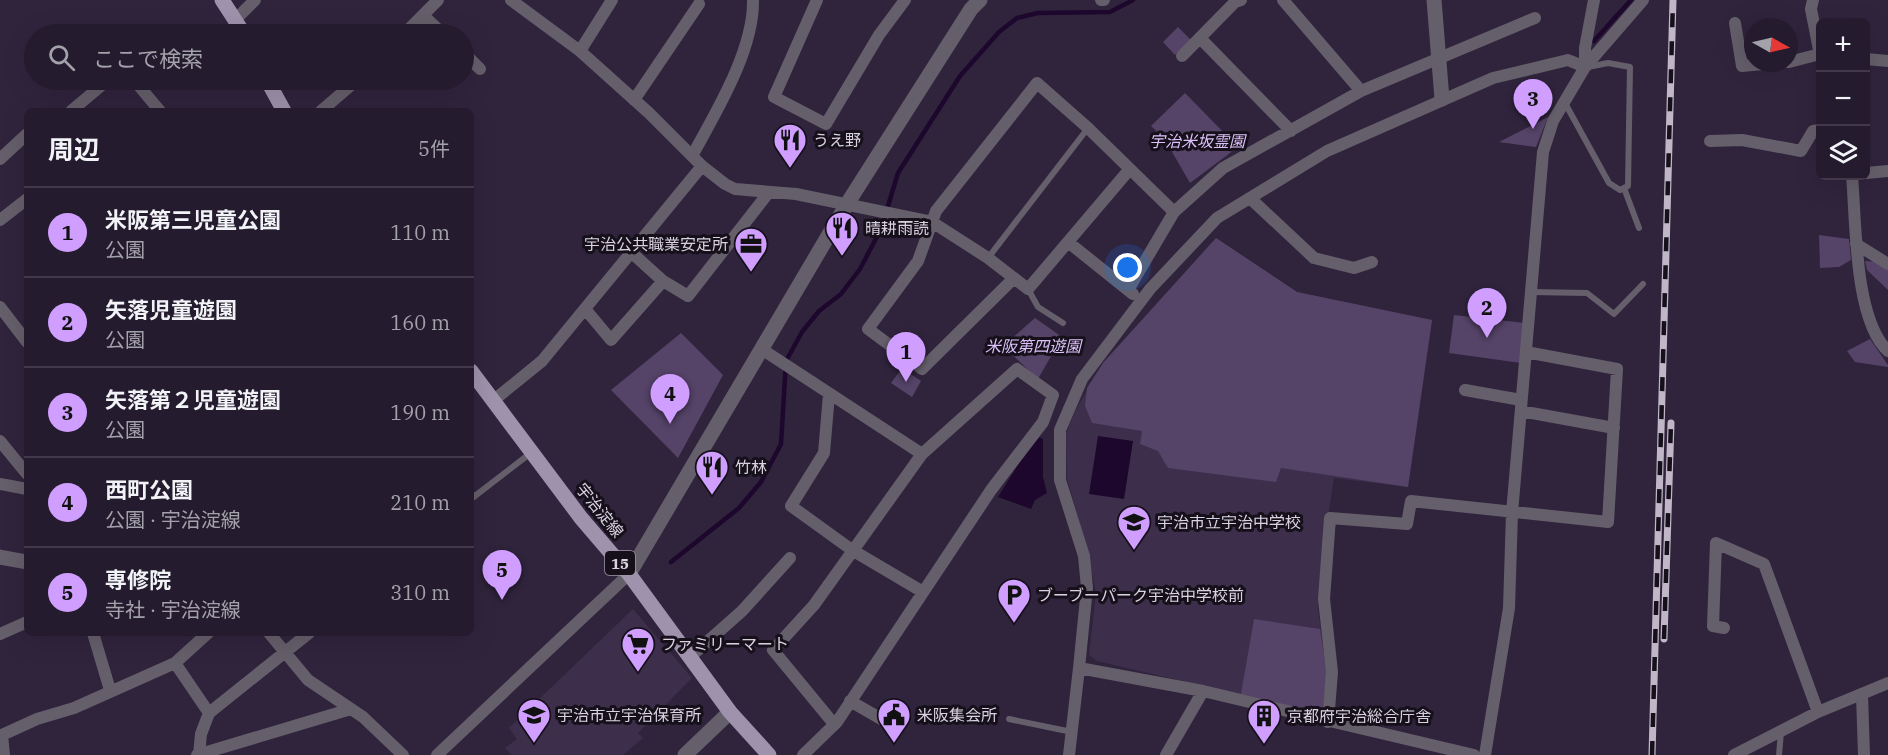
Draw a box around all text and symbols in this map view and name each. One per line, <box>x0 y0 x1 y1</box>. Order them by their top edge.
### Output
north arrow <box>1744 18 1798 72</box>
map controls <box>1816 18 1870 180</box>
button: + <box>1816 18 1870 72</box>
search box <box>24 24 474 90</box>
icon: search <box>45 41 78 74</box>
text: ここで検索 <box>93 44 203 73</box>
button: − <box>1816 72 1870 126</box>
pin: 3 <box>1514 80 1552 129</box>
restaurant icon: うえ野 <box>772 122 808 169</box>
button: layers <box>1816 126 1870 180</box>
place label: うえ野 <box>813 130 861 150</box>
park label: 宇治米坂霊園 <box>1149 131 1247 151</box>
text: 周辺 <box>48 132 100 166</box>
text: 5件 <box>418 135 450 162</box>
text: 米阪第三児童公園 <box>105 205 281 234</box>
restaurant icon: 晴耕雨読 <box>824 210 860 257</box>
place label: 晴耕雨読 <box>865 218 929 238</box>
text: 1 <box>62 219 74 246</box>
text: 110 m <box>390 219 450 246</box>
office icon: 宇治公共職業安定所 <box>733 226 769 273</box>
place label: 宇治公共職業安定所 <box>584 234 728 254</box>
text: 公園 <box>105 236 145 263</box>
your location <box>1113 253 1142 282</box>
pin: 2 <box>1468 288 1506 338</box>
text: 矢落児童遊園 <box>105 295 237 324</box>
text: 2 <box>62 309 74 336</box>
text: 160 m <box>390 309 450 336</box>
text: 公園 <box>105 326 145 353</box>
pin: 1 <box>886 332 926 382</box>
park label: 米阪第四遊園 <box>985 336 1083 356</box>
pin: 4 <box>650 374 690 424</box>
text: 矢落第２児童遊園 <box>105 385 281 414</box>
text: 3 <box>62 399 74 426</box>
text: 190 m <box>390 399 450 426</box>
text: 公園 <box>105 416 145 443</box>
restaurant icon: 竹林 <box>694 449 730 496</box>
place label: 竹林 <box>735 457 767 477</box>
text: 西町公園 <box>105 475 193 504</box>
street label: 宇治淀線 <box>572 479 628 541</box>
text: 4 <box>62 489 74 516</box>
text: 210 m <box>390 489 450 516</box>
school or university icon: 宇治市立宇治中学校 <box>1116 504 1152 551</box>
text: 公園 · 宇治淀線 <box>105 506 241 533</box>
place label: 宇治市立宇治中学校 <box>1157 512 1301 532</box>
pin: 5 <box>482 550 522 600</box>
road number: 15 <box>605 551 635 575</box>
text: 専修院 <box>105 565 171 594</box>
parking icon: ブーブーパーク宇治中学校前 <box>996 577 1032 624</box>
text: 5 <box>62 579 74 606</box>
text: 310 m <box>390 579 450 606</box>
place label: ブーブーパーク宇治中学校前 <box>1037 585 1244 605</box>
text: 寺社 · 宇治淀線 <box>105 596 241 623</box>
supermarket icon: ファミリーマート <box>620 626 656 673</box>
place label: ファミリーマート <box>661 634 789 654</box>
school or university icon: 宇治市立宇治保育所 <box>516 697 552 744</box>
public building icon: 米阪集会所 <box>876 697 912 744</box>
building icon: 京都府宇治総合庁舎 <box>1246 698 1282 745</box>
place label: 宇治市立宇治保育所 <box>557 705 701 725</box>
place label: 米阪集会所 <box>917 705 997 725</box>
place label: 京都府宇治総合庁舎 <box>1287 706 1431 726</box>

